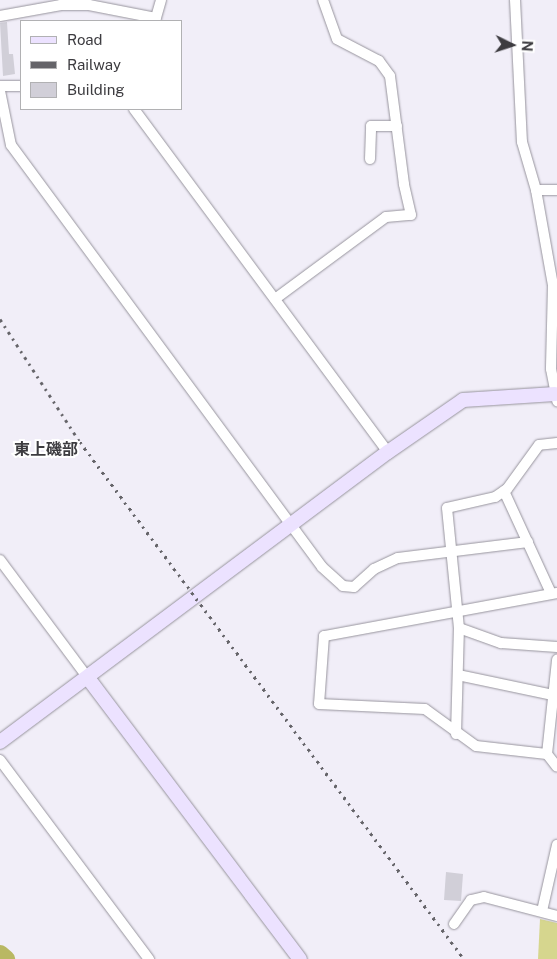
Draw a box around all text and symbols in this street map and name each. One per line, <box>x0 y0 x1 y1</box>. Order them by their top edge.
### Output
legend <box>20 20 182 110</box>
north arrow <box>487 20 537 70</box>
text: Road <box>67 31 103 48</box>
text: N <box>519 40 535 52</box>
text: Railway <box>67 56 121 73</box>
text: Building <box>67 81 125 98</box>
district label: 東上磯部 <box>14 440 78 460</box>

